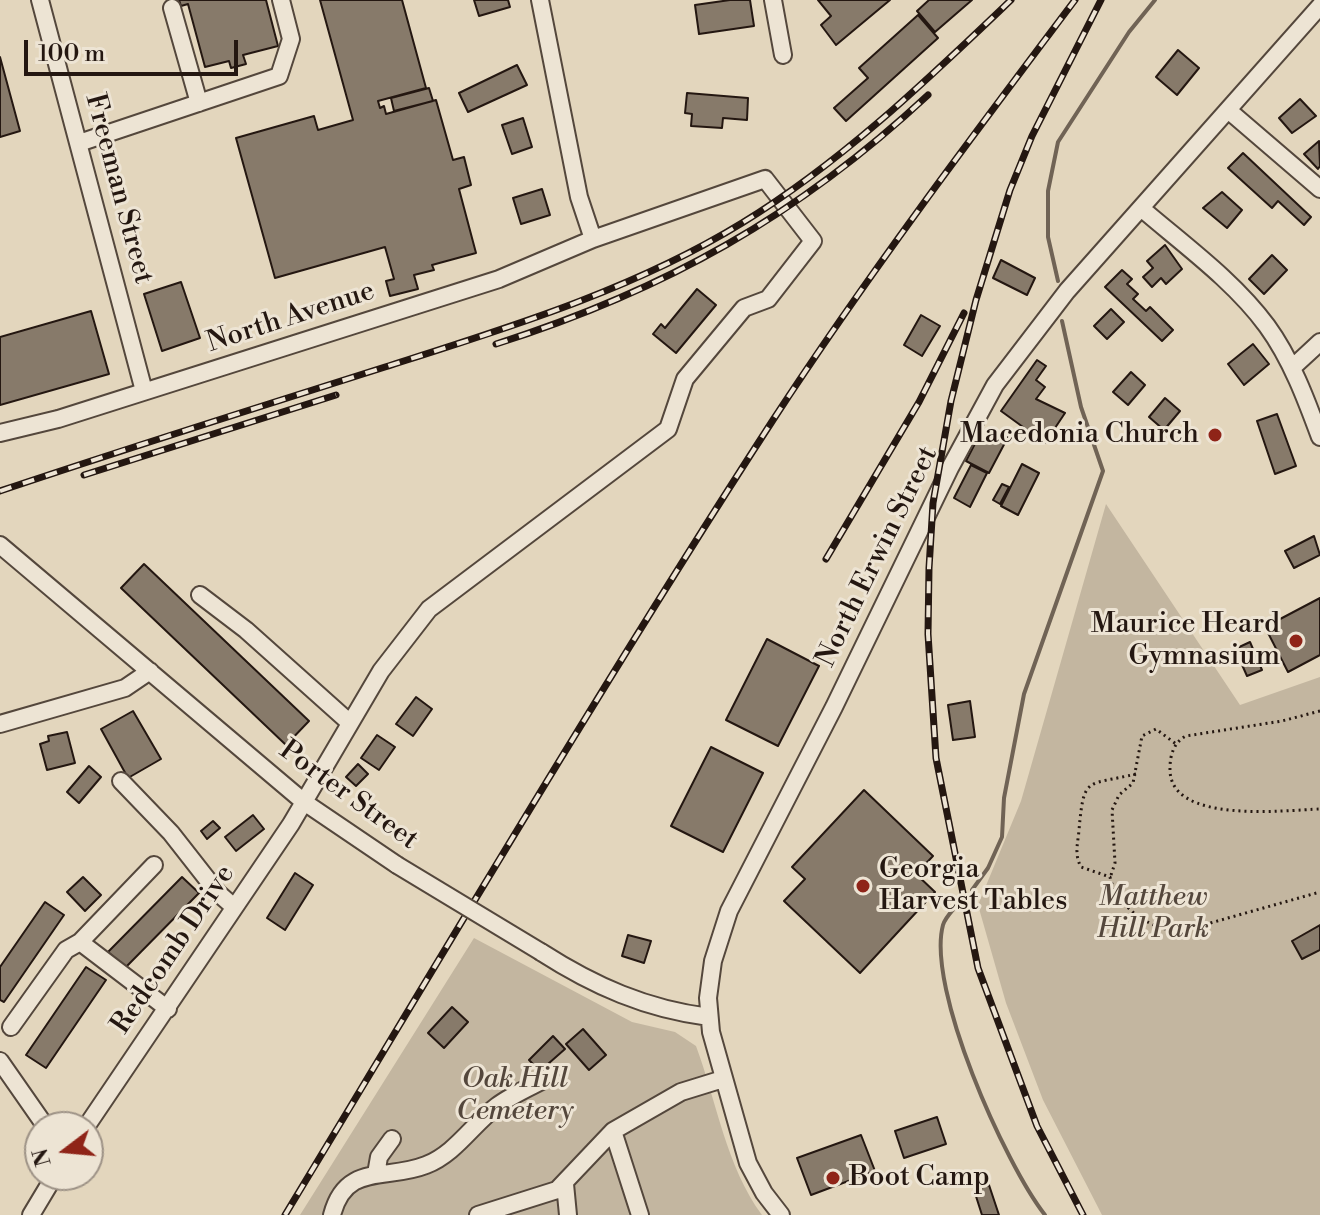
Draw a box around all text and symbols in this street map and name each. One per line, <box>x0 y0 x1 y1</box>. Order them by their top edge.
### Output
scale bar <box>28 24 242 74</box>
text: 100 m <box>38 39 105 69</box>
street label: Freeman Street <box>76 90 160 288</box>
street label: North Avenue <box>203 275 379 361</box>
place label: Macedonia Church <box>960 418 1199 452</box>
marker: Macedonia Church <box>1206 426 1224 444</box>
street label: North Erwin Street <box>810 441 946 673</box>
place label: Maurice Heard Gymnasium <box>1091 608 1280 674</box>
marker: Maurice Heard Gymnasium <box>1287 632 1305 650</box>
street label: Porter Street <box>272 734 424 858</box>
place label: Georgia Harvest Tables <box>879 853 1067 919</box>
street label: Redcomb Drive <box>105 859 243 1041</box>
marker: Georgia Harvest Tables <box>854 877 872 895</box>
park label: Matthew Hill Park <box>1097 881 1209 947</box>
park label: Oak Hill Cemetery <box>456 1063 574 1129</box>
north arrow <box>24 1111 104 1191</box>
text: N <box>27 1145 58 1169</box>
place label: Boot Camp <box>849 1161 990 1195</box>
marker: Boot Camp <box>824 1169 842 1187</box>

